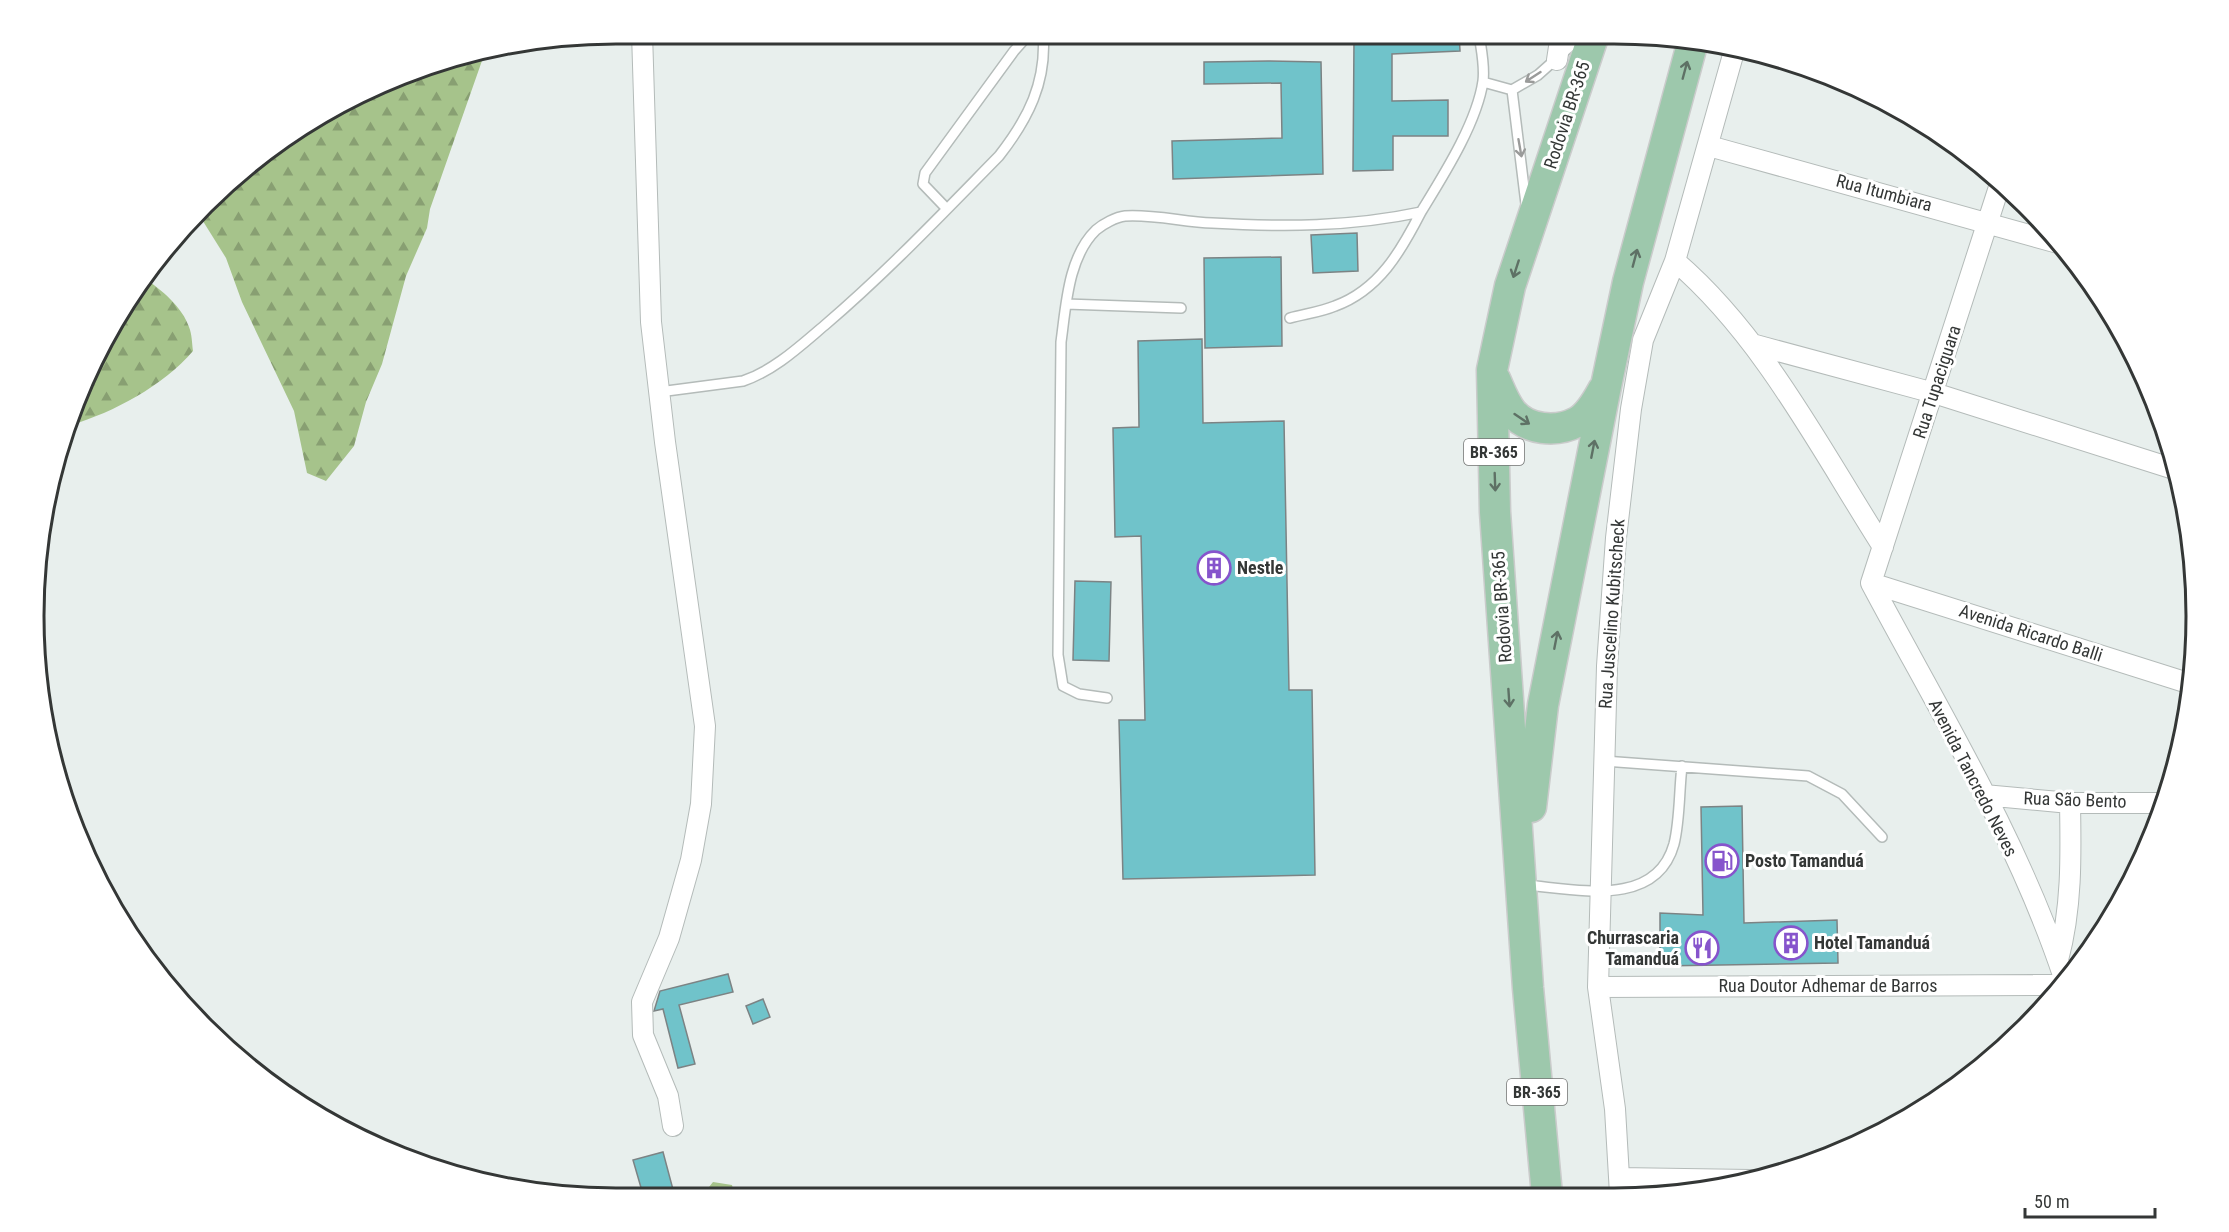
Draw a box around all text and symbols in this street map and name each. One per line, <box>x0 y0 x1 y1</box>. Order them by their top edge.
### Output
street label: Rodovia BR-365 <box>1539 58 1594 171</box>
one-way arrow <box>1680 61 1692 80</box>
one-way arrow <box>1526 71 1542 83</box>
one-way arrow <box>1515 138 1526 157</box>
street label: Rua Itumbiara <box>1834 170 1934 215</box>
one-way arrow <box>1630 249 1641 268</box>
one-way arrow <box>1510 259 1521 278</box>
street label: Rua Tupaciguara <box>1908 323 1965 441</box>
one-way arrow <box>1513 413 1529 425</box>
road number: BR-365 <box>1464 439 1524 465</box>
one-way arrow <box>1588 439 1599 459</box>
one-way arrow <box>1489 472 1500 492</box>
street label: Rua Juscelino Kubitscheck <box>1594 518 1629 710</box>
building icon: Nestle <box>1196 550 1232 586</box>
street label: Rodovia BR-365 <box>1487 551 1516 663</box>
place label: Nestle <box>1237 557 1284 578</box>
street label: Avenida Ricardo Balli <box>1957 599 2105 666</box>
one-way arrow <box>1551 631 1562 650</box>
one-way arrow <box>1504 687 1515 707</box>
street label: Avenida Tancredo Neves <box>1925 696 2022 860</box>
street label: Rua São Bento <box>2023 787 2127 812</box>
fuel station icon: Posto Tamanduá <box>1704 843 1740 879</box>
place label: Posto Tamanduá <box>1745 850 1864 871</box>
building icon: Hotel Tamanduá <box>1773 925 1809 961</box>
place label: Churrascaria Tamanduá <box>1587 927 1679 969</box>
restaurant icon: Churrascaria Tamanduá <box>1684 930 1720 966</box>
place label: Hotel Tamanduá <box>1814 932 1930 953</box>
street label: Rua Doutor Adhemar de Barros <box>1718 975 1938 996</box>
road number: BR-365 <box>1507 1079 1567 1105</box>
scale bar <box>2025 1181 2156 1219</box>
text: 50 m <box>2034 1191 2069 1212</box>

